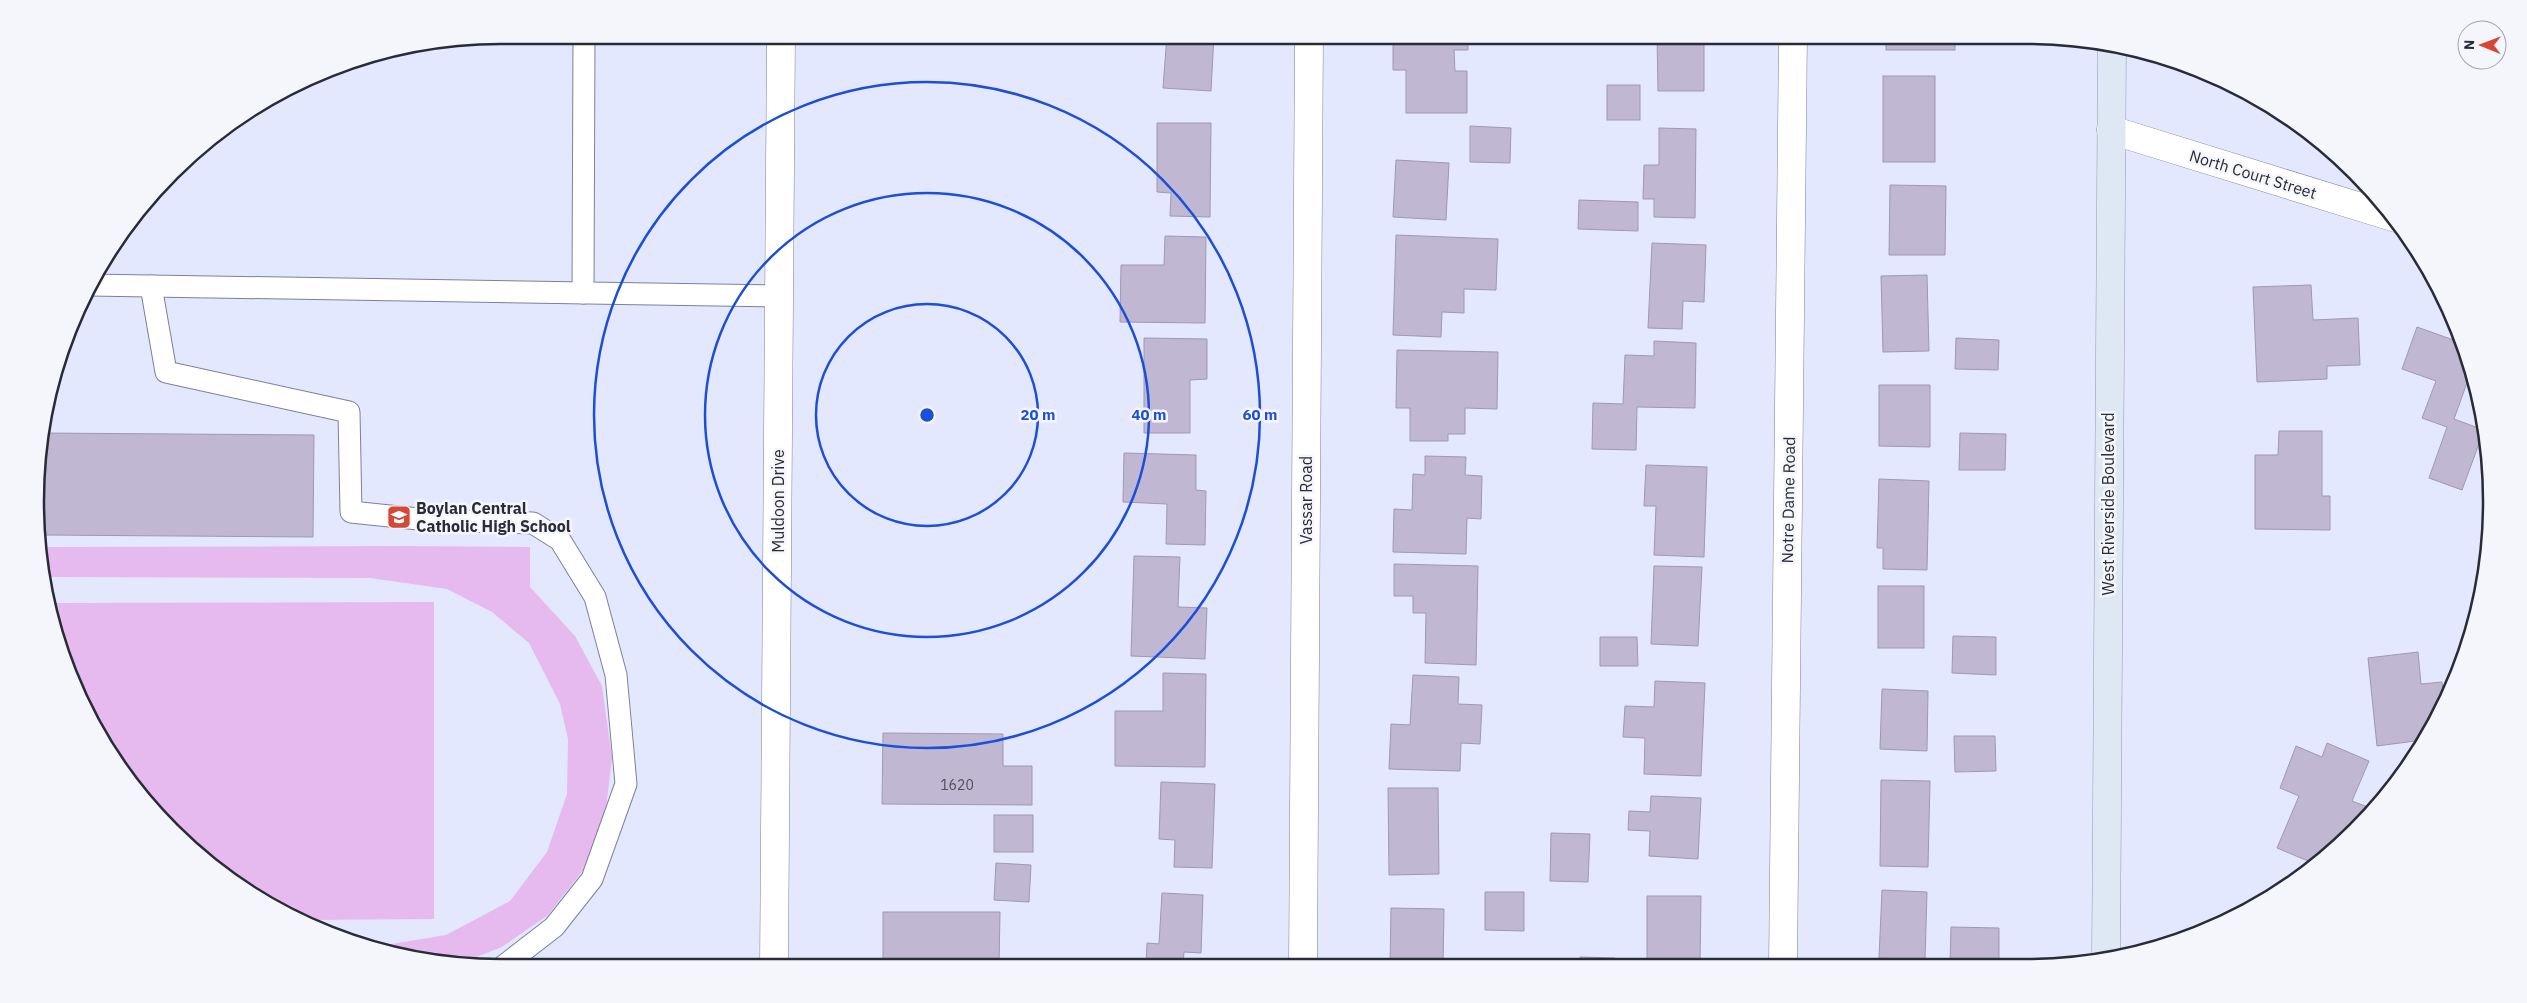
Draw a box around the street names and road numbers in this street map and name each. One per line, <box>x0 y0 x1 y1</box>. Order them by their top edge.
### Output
street label: North Court Street <box>2187 145 2319 203</box>
street label: West Riverside Boulevard <box>2098 413 2118 595</box>
street label: Notre Dame Road <box>1777 436 1799 564</box>
street label: Muldoon Drive <box>768 449 788 553</box>
street label: Vassar Road <box>1296 456 1316 544</box>

